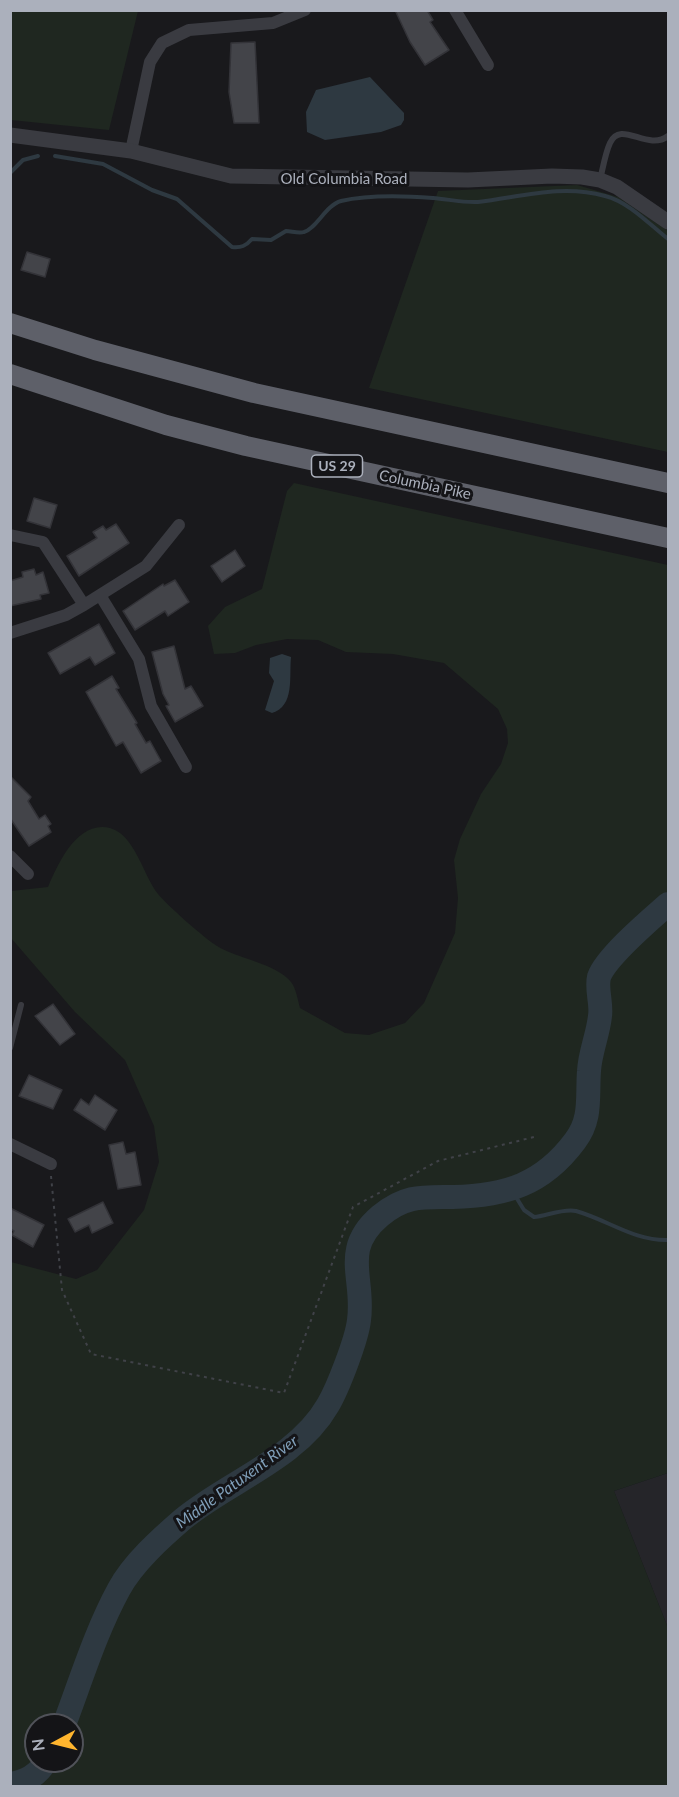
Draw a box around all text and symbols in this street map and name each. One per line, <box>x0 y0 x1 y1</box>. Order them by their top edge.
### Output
street label: Old Columbia Road <box>281 170 407 188</box>
road number: US 29 <box>312 455 362 477</box>
street label: Columbia Pike <box>377 466 473 504</box>
water label: Middle Patuxent River <box>172 1431 302 1533</box>
north arrow <box>24 1713 84 1773</box>
text: N <box>27 1738 48 1752</box>

